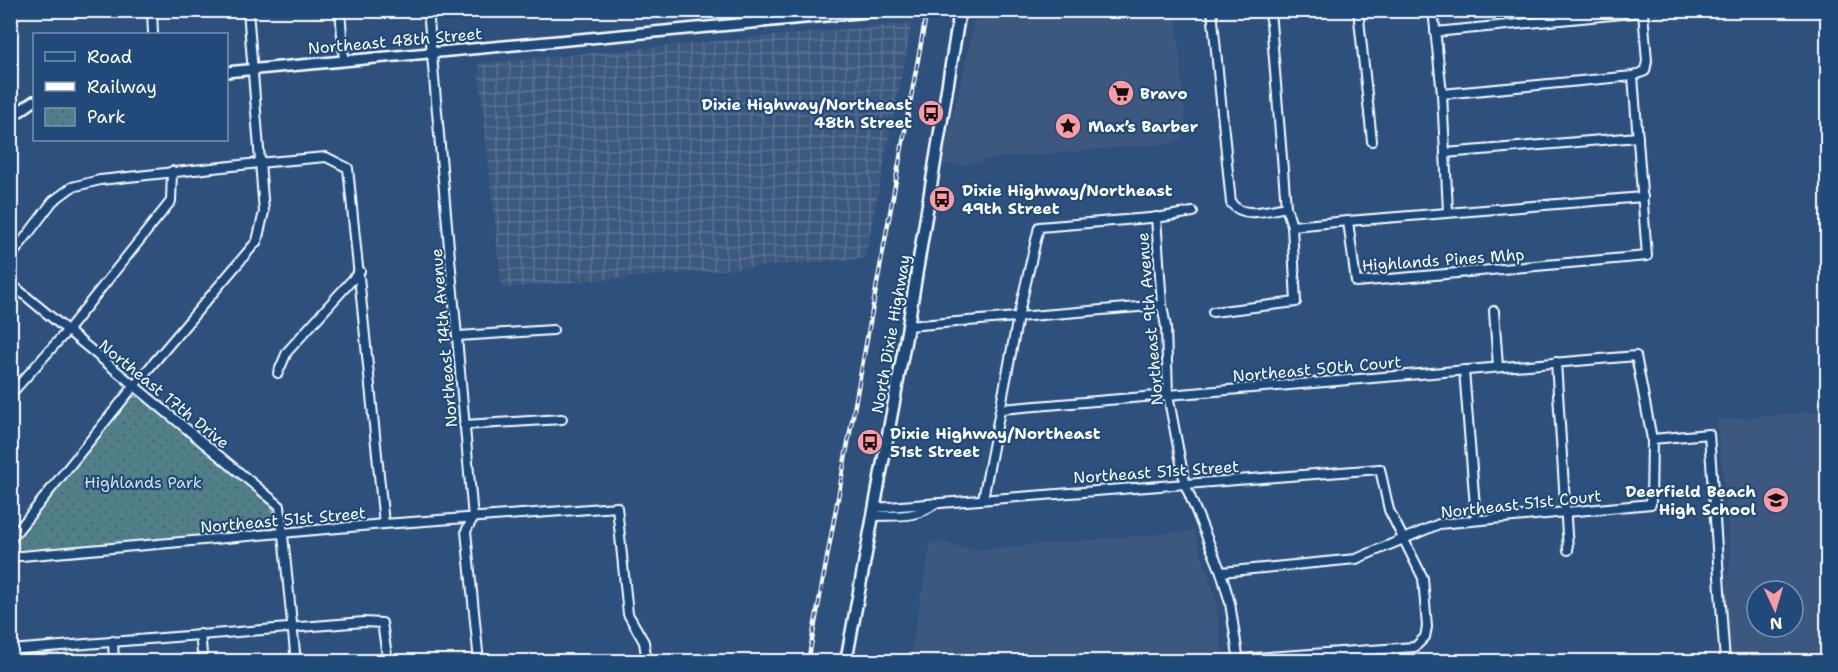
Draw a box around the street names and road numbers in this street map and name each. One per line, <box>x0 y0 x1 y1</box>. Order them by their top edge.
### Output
street label: Northeast 48th Street <box>307 23 483 59</box>
street label: Northeast 9th Avenue <box>1132 232 1168 406</box>
street label: Highlands Pines Mhp <box>1361 244 1525 276</box>
street label: Northeast 14th Avenue <box>426 248 462 428</box>
street label: North Dixie Highway <box>867 253 915 415</box>
street label: Northeast 17th Drive <box>94 335 234 453</box>
street label: Northeast 50th Court <box>1232 351 1402 387</box>
street label: Northeast 51st Street <box>1072 456 1240 488</box>
street label: Northeast 51st Court <box>1440 485 1602 523</box>
street label: Northeast 51st Street <box>199 502 367 538</box>

